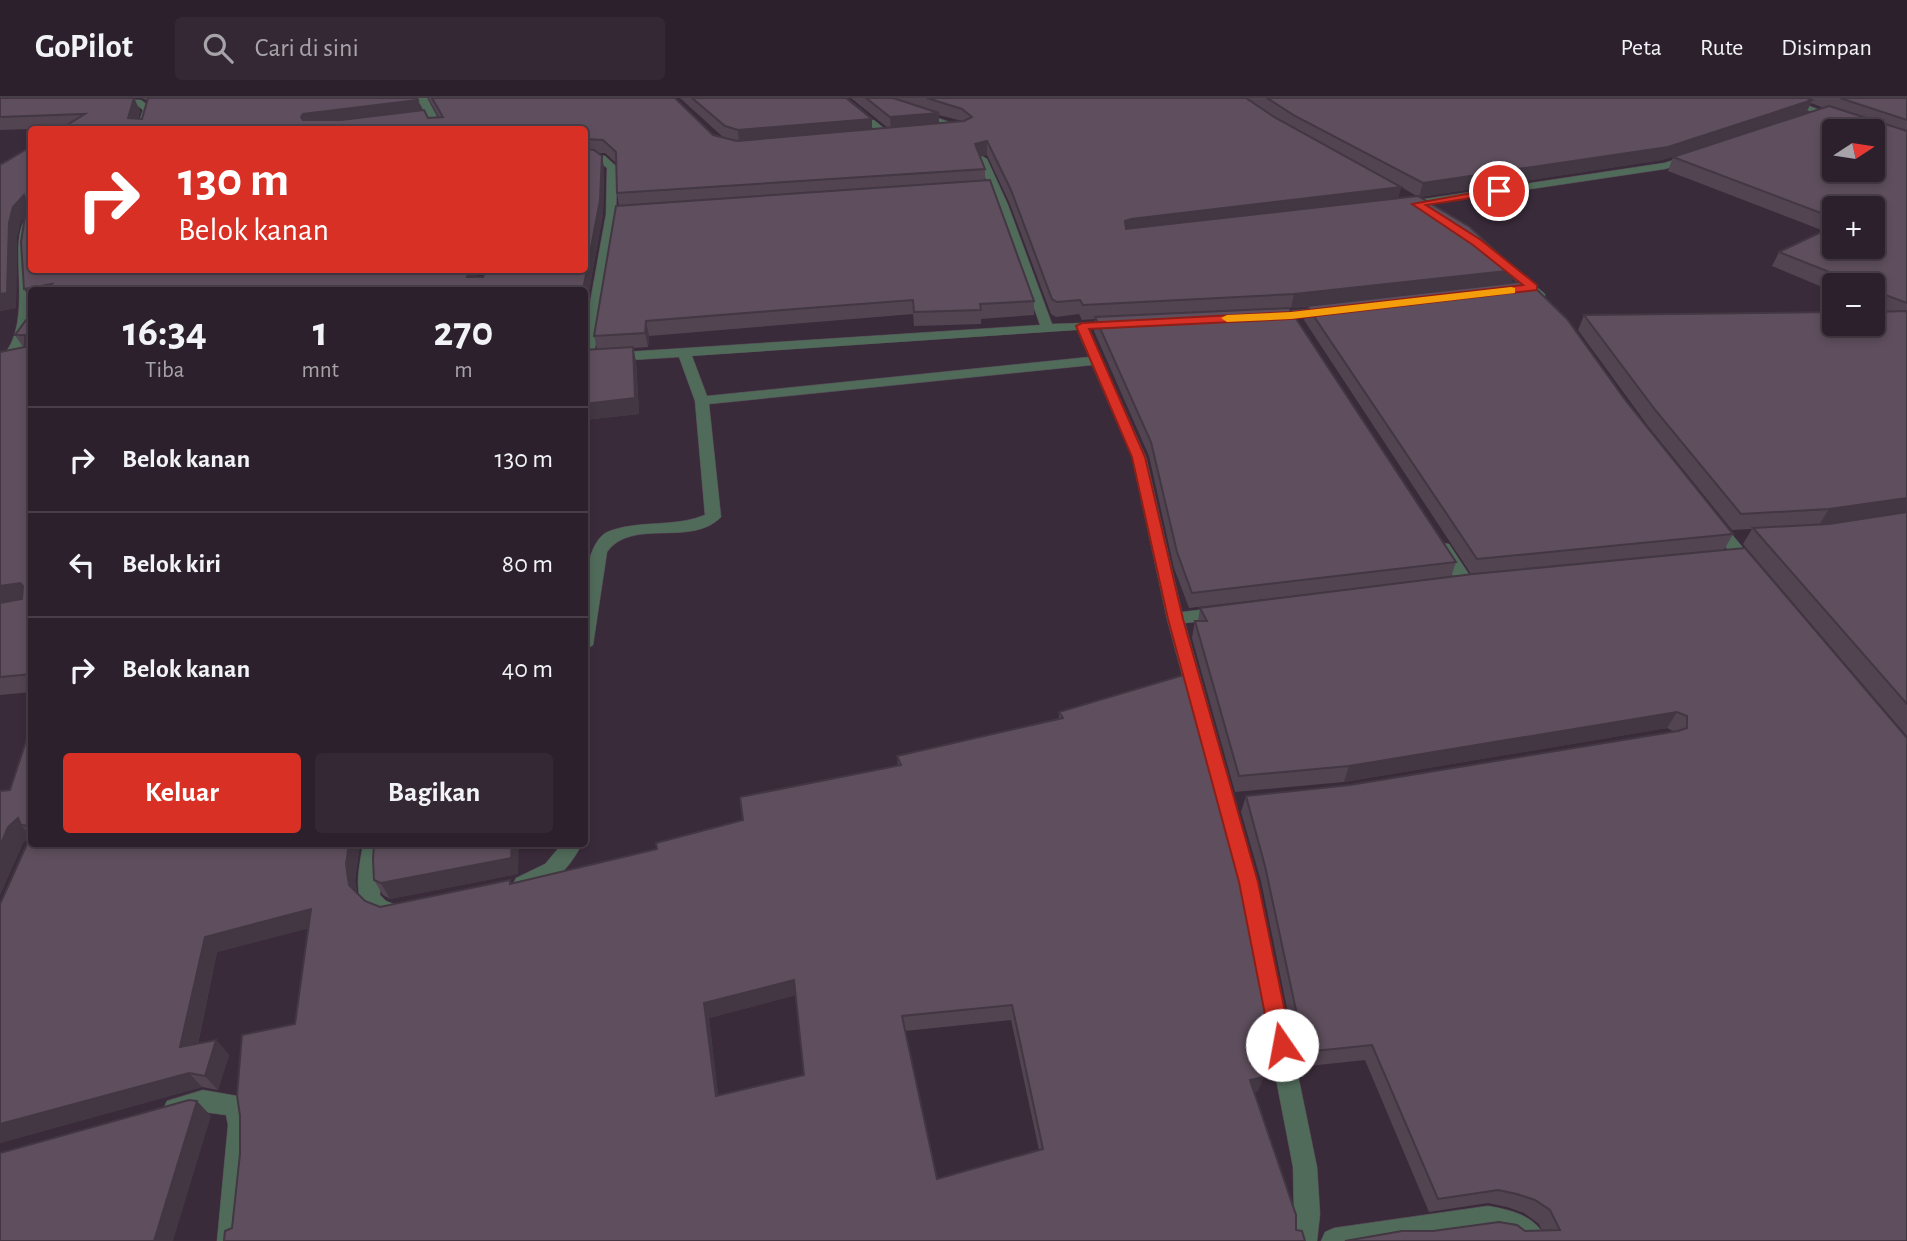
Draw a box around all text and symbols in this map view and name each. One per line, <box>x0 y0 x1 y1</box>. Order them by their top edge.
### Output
search box <box>175 17 665 80</box>
icon: search <box>199 29 237 67</box>
text: GoPilot <box>35 31 133 64</box>
text: Cari di sini <box>255 35 359 61</box>
text: Peta <box>1621 36 1662 60</box>
text: Rute <box>1700 36 1743 60</box>
text: Disimpan <box>1781 36 1872 60</box>
north arrow <box>1822 119 1885 182</box>
map controls <box>1822 119 1885 336</box>
icon: right <box>63 154 154 245</box>
text: 130 m <box>178 156 289 205</box>
pin <box>1469 161 1529 221</box>
icon: arrive <box>1480 172 1518 210</box>
button: + <box>1822 196 1885 259</box>
text: Belok kanan <box>178 214 329 246</box>
button: − <box>1822 273 1885 336</box>
text: 16:34 <box>123 311 207 353</box>
text: 1 <box>313 311 328 353</box>
text: 270 <box>434 311 493 353</box>
text: Tiba <box>145 359 184 382</box>
text: mnt <box>302 359 339 382</box>
text: m <box>454 359 473 382</box>
icon: right <box>63 441 101 479</box>
text: Belok kanan <box>122 446 250 472</box>
text: 130 m <box>495 446 553 472</box>
icon: left <box>63 546 101 584</box>
text: Belok kiri <box>122 551 221 577</box>
text: 80 m <box>502 551 553 577</box>
icon: right <box>63 651 101 689</box>
text: Belok kanan <box>122 656 250 682</box>
text: 40 m <box>502 656 553 682</box>
button: Keluar <box>63 753 301 833</box>
button: Bagikan <box>315 753 553 833</box>
position arrow <box>1245 1008 1319 1082</box>

